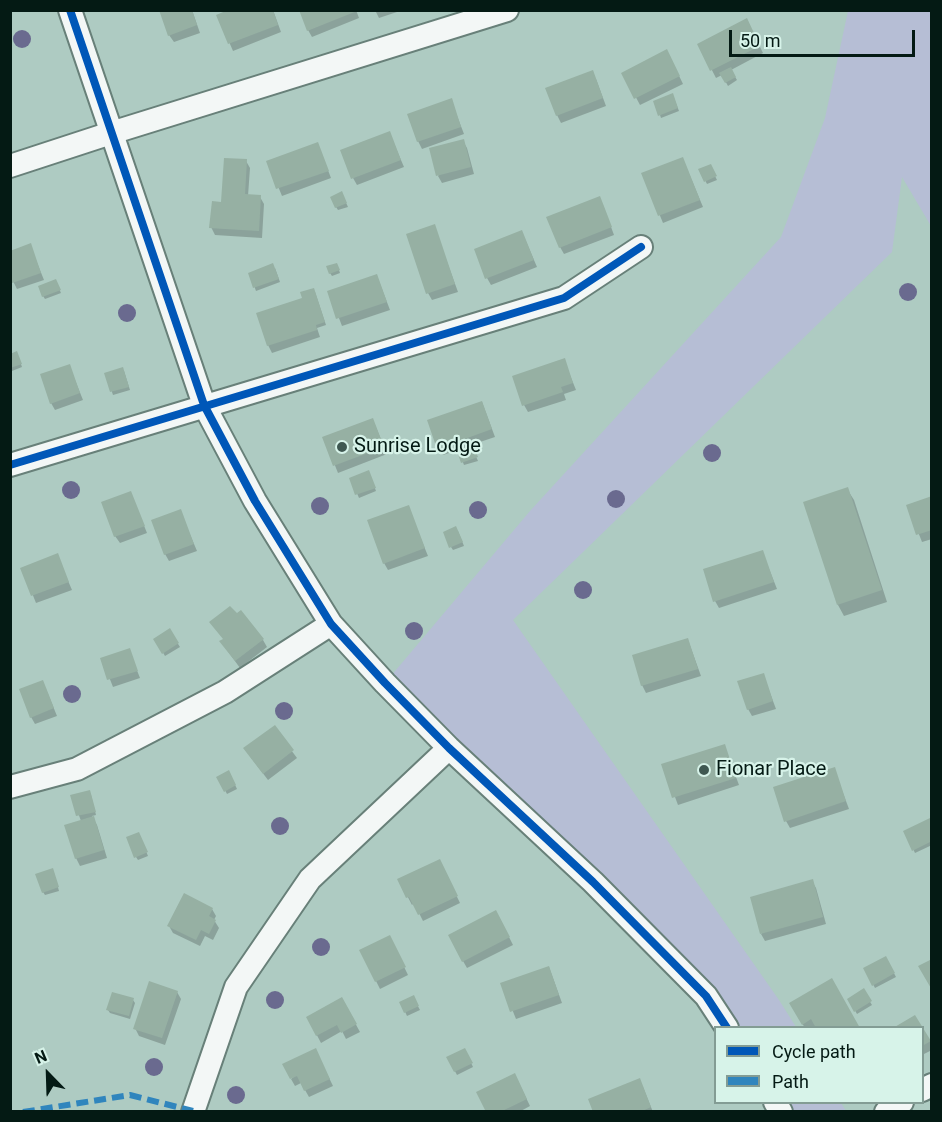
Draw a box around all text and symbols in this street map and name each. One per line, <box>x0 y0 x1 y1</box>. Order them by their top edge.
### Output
scale bar <box>732 18 918 56</box>
text: 50 m <box>740 30 780 51</box>
place label: Sunrise Lodge <box>354 435 481 459</box>
marker: Sunrise Lodge <box>335 440 349 454</box>
place label: Fionar Place <box>716 758 826 782</box>
marker: Fionar Place <box>697 763 711 777</box>
legend <box>714 1026 924 1104</box>
text: Cycle path <box>772 1041 856 1062</box>
north arrow <box>18 1044 78 1104</box>
text: N <box>32 1046 50 1068</box>
text: Path <box>772 1071 809 1092</box>

